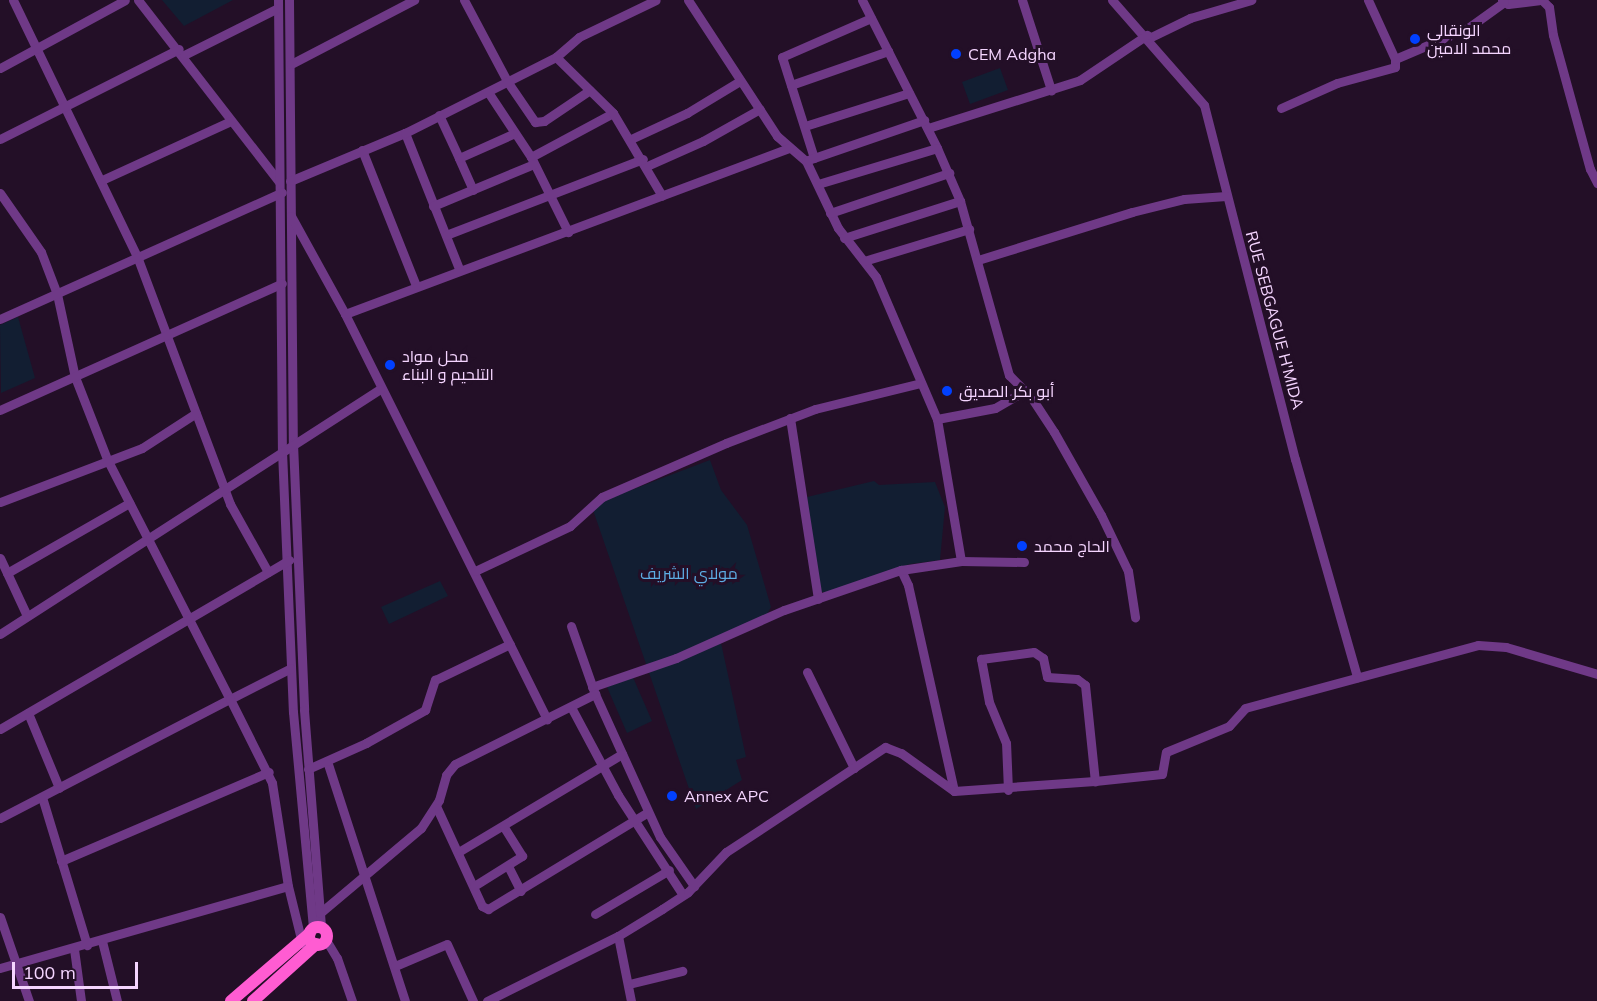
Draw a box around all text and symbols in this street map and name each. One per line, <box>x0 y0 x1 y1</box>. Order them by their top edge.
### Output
place label: الونقالي محمد الامين <box>1427 20 1511 58</box>
marker: الونقالي محمد الامين <box>1408 32 1422 46</box>
place label: CEM Adgha <box>968 44 1056 64</box>
marker: CEM Adgha <box>949 47 963 61</box>
street label: RUE SEBGAGUE H'MIDA <box>1242 229 1308 411</box>
place label: محل مواد التلحيم و البناء <box>402 346 494 384</box>
marker: محل مواد التلحيم و البناء <box>383 358 397 372</box>
place label: أبو بكر الصديق <box>959 381 1054 401</box>
marker: أبو بكر الصديق <box>940 384 954 398</box>
place label: الحاج محمد <box>1034 536 1110 556</box>
marker: الحاج محمد <box>1015 539 1029 553</box>
park label: مولاي الشريف <box>640 563 738 583</box>
place label: Annex APC <box>684 786 769 806</box>
marker: Annex APC <box>665 789 679 803</box>
scale bar <box>15 950 141 988</box>
text: 100 m <box>23 961 76 984</box>

